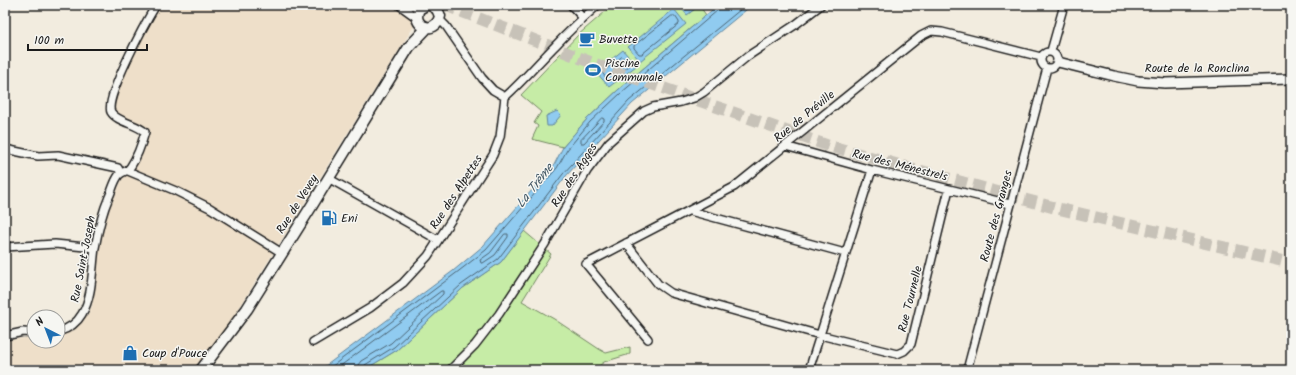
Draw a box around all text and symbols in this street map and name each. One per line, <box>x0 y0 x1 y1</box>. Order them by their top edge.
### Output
scale bar <box>28 26 147 52</box>
cafe icon: Buvette <box>578 30 596 48</box>
place label: Buvette <box>599 30 638 49</box>
text: 100 m <box>34 31 65 50</box>
place label: Piscine Communale <box>605 54 663 87</box>
street label: Route de la Ronclina <box>1145 59 1250 78</box>
sports icon: Piscine Communale <box>584 61 602 79</box>
street label: Rue de Préville <box>770 85 840 147</box>
street label: Rue des Agges <box>546 139 602 211</box>
street label: Rue des Ménestrels <box>850 144 950 187</box>
street label: Rue des Alpettes <box>425 151 488 233</box>
water label: La Trême <box>511 158 560 213</box>
street label: Route des Granges <box>975 168 1018 264</box>
street label: Rue de Vevey <box>272 170 323 238</box>
fuel station icon: Eni <box>320 209 338 227</box>
place label: Eni <box>341 209 358 228</box>
street label: Rue Saint-Joseph <box>66 214 101 304</box>
street label: Rue Tournelle <box>893 263 928 334</box>
north arrow <box>26 309 66 349</box>
text: N <box>31 313 49 331</box>
shop icon: Coup d'Pouce <box>121 344 139 362</box>
place label: Coup d'Pouce <box>142 344 208 363</box>

